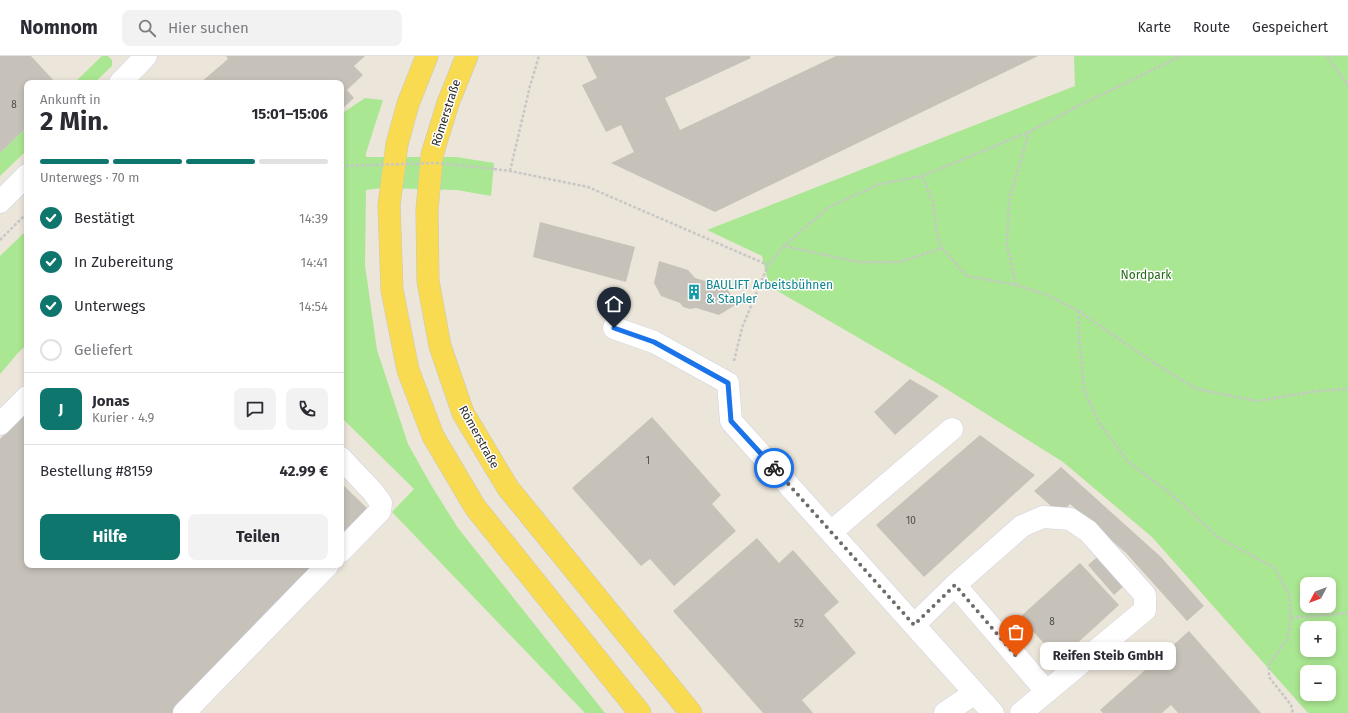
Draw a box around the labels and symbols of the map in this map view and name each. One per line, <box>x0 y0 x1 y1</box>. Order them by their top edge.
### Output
street label: Römerstraße <box>429 78 463 148</box>
house number: 8 <box>11 99 17 111</box>
park label: Nordpark <box>1121 268 1172 282</box>
place label: BAULIFT Arbeitsbühnen & Stapler <box>706 278 833 306</box>
building icon: BAULIFT Arbeitsbühnen & Stapler <box>685 283 703 301</box>
pin <box>597 287 631 328</box>
street label: Römerstraße <box>456 403 502 471</box>
courier <box>754 448 794 488</box>
house number: 1 <box>646 455 650 467</box>
house number: 10 <box>906 515 916 527</box>
north arrow <box>1300 577 1336 613</box>
pin <box>999 615 1033 656</box>
house number: 8 <box>1049 616 1055 628</box>
house number: 52 <box>794 618 804 630</box>
callout: Reifen Steib GmbH <box>1040 642 1176 670</box>

